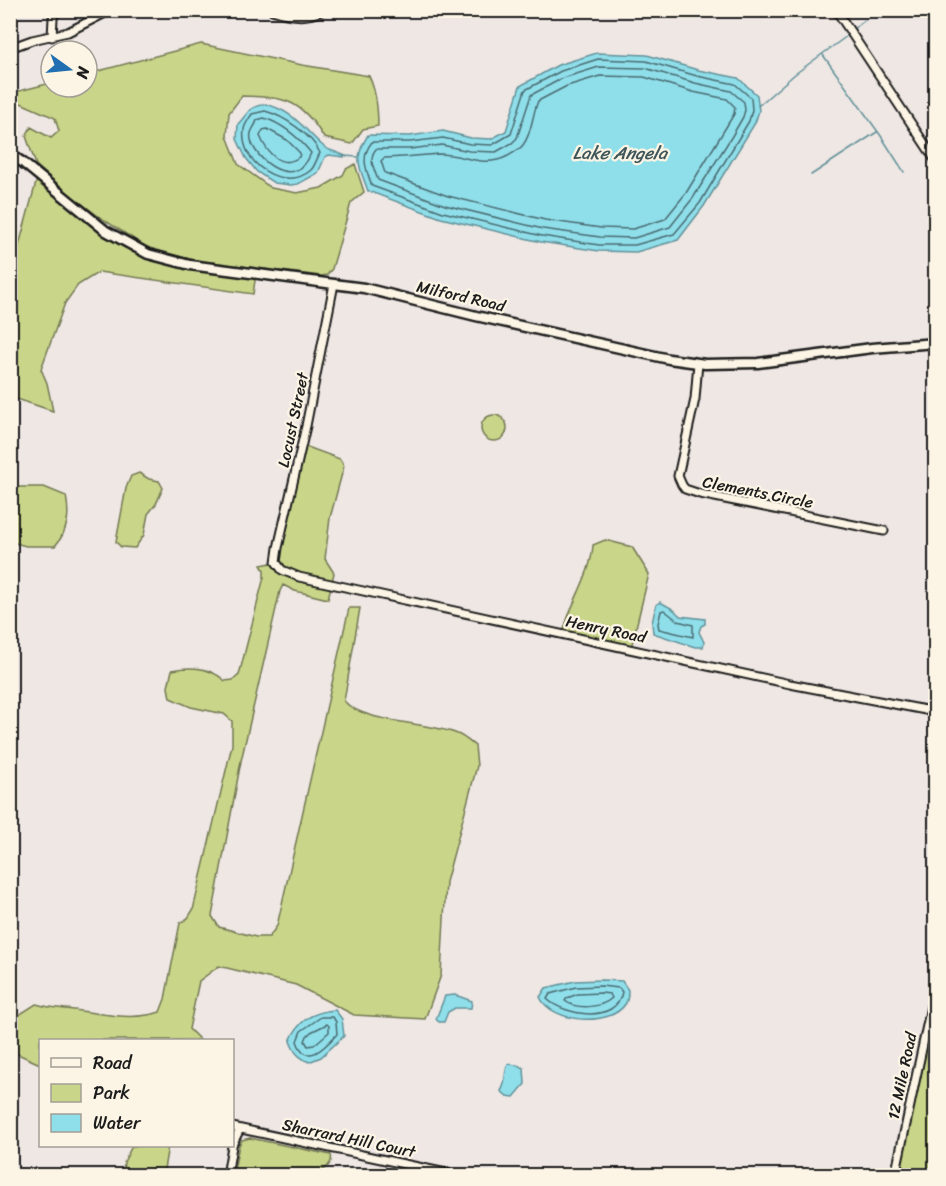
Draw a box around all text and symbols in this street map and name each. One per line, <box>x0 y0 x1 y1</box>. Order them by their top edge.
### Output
north arrow <box>39 39 99 99</box>
text: N <box>67 63 99 83</box>
water label: Lake Angela <box>573 137 669 169</box>
street label: Milford Road <box>414 272 510 321</box>
street label: Locust Street <box>269 369 317 470</box>
street label: Clements Circle <box>700 467 816 517</box>
street label: Henry Road <box>563 606 650 652</box>
street label: 12 Mile Road <box>879 1028 926 1122</box>
legend <box>39 1039 234 1147</box>
text: Road <box>93 1047 133 1079</box>
text: Park <box>93 1077 130 1109</box>
text: Water <box>93 1107 142 1139</box>
street label: Sharrard Hill Court <box>280 1110 419 1166</box>

